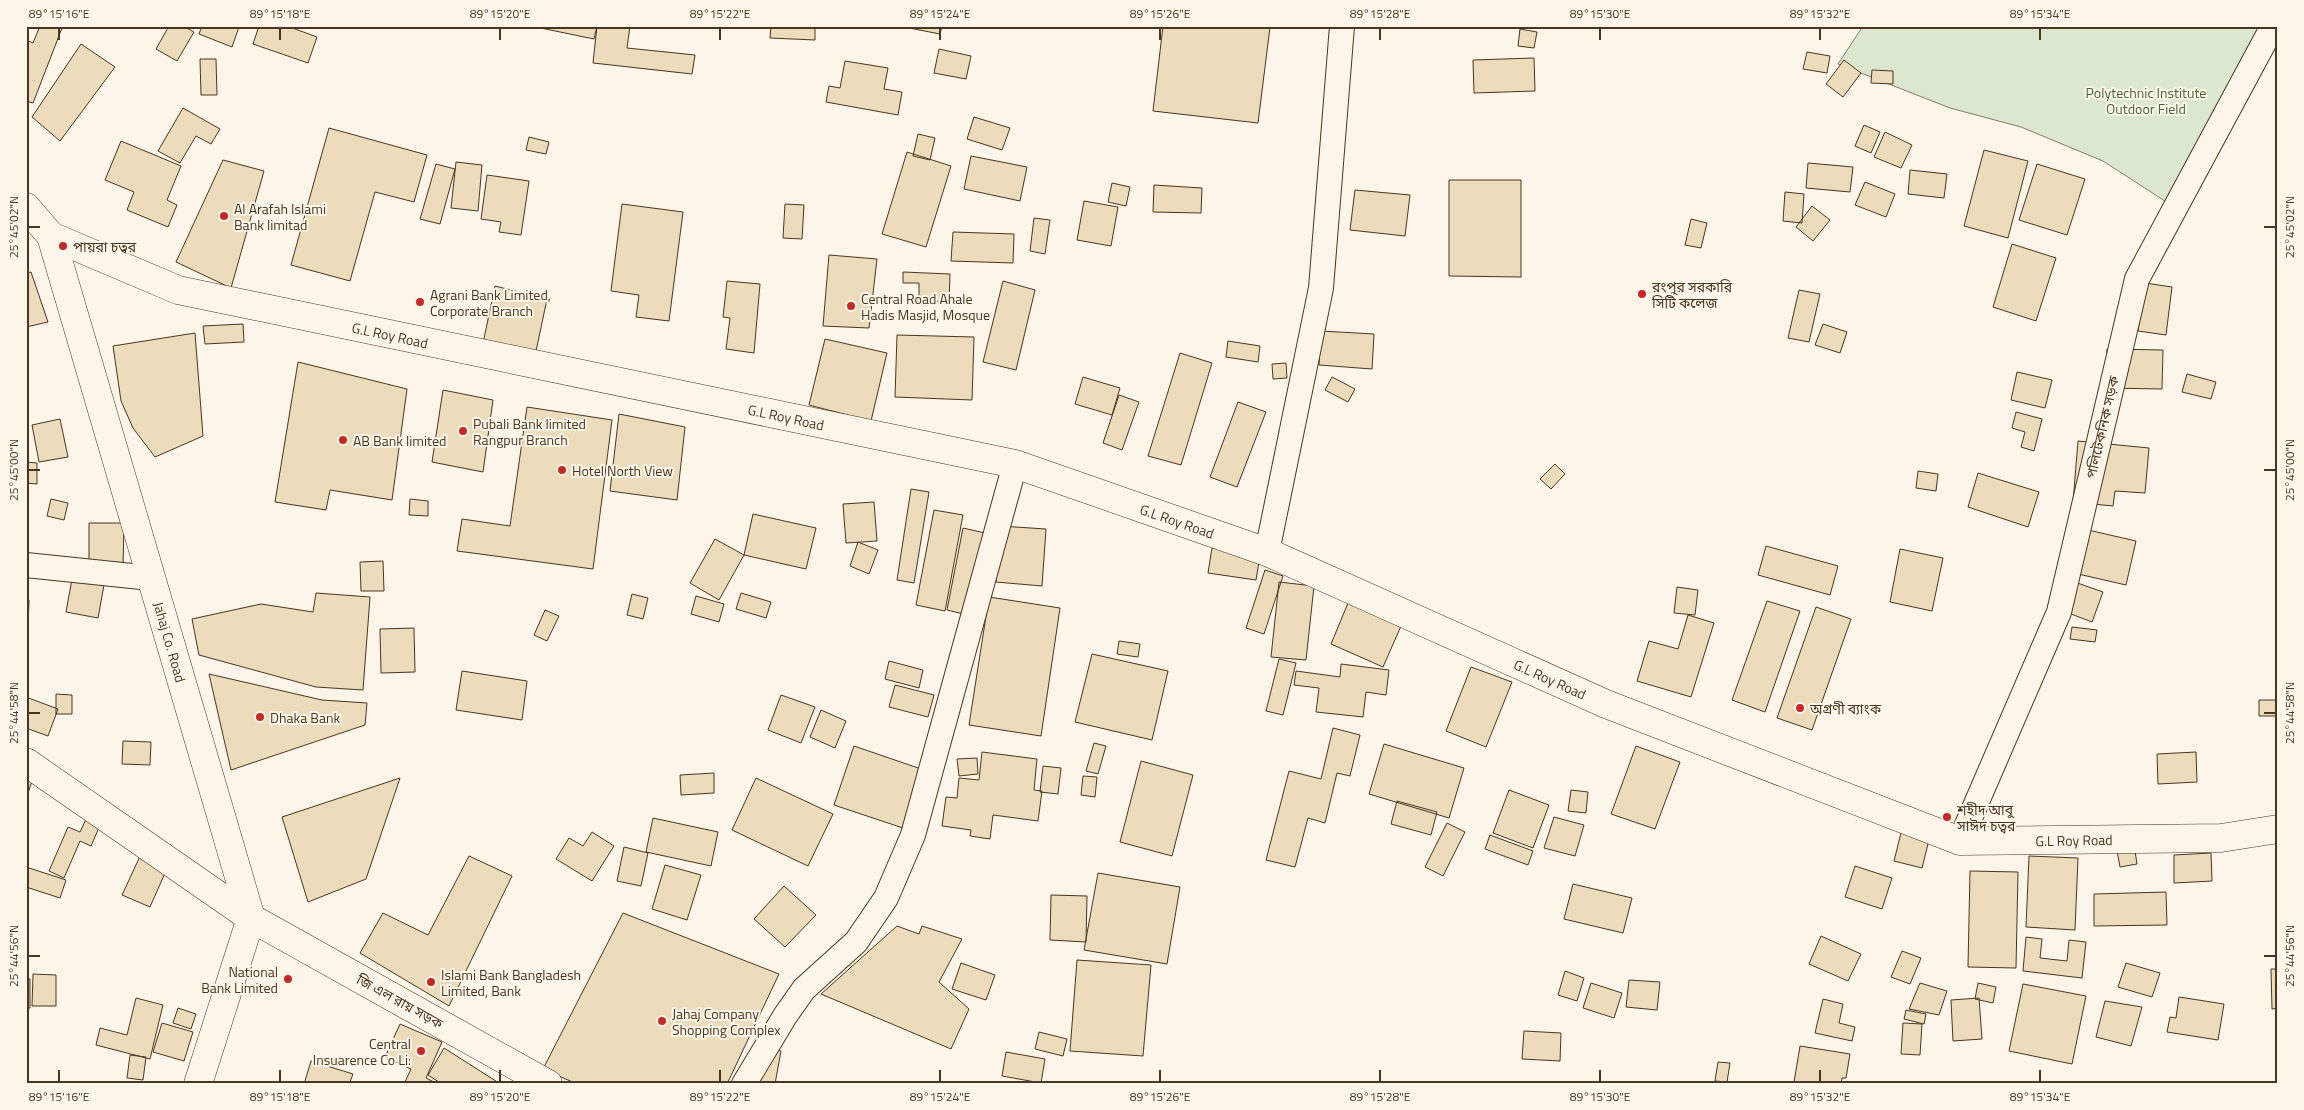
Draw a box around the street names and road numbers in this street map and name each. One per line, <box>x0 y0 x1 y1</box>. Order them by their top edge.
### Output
street label: G.L Roy Road <box>350 317 430 353</box>
street label: পলিটেকনিক সড়ক <box>2080 373 2124 480</box>
street label: G.L Roy Road <box>746 399 826 435</box>
street label: G.L Roy Road <box>1137 498 1217 544</box>
street label: Jahaj Co. Road <box>148 599 192 685</box>
street label: G.L Roy Road <box>1510 654 1590 704</box>
street label: G.L Roy Road <box>2035 829 2113 851</box>
street label: জি এল রায় সড়ক <box>352 968 448 1034</box>

